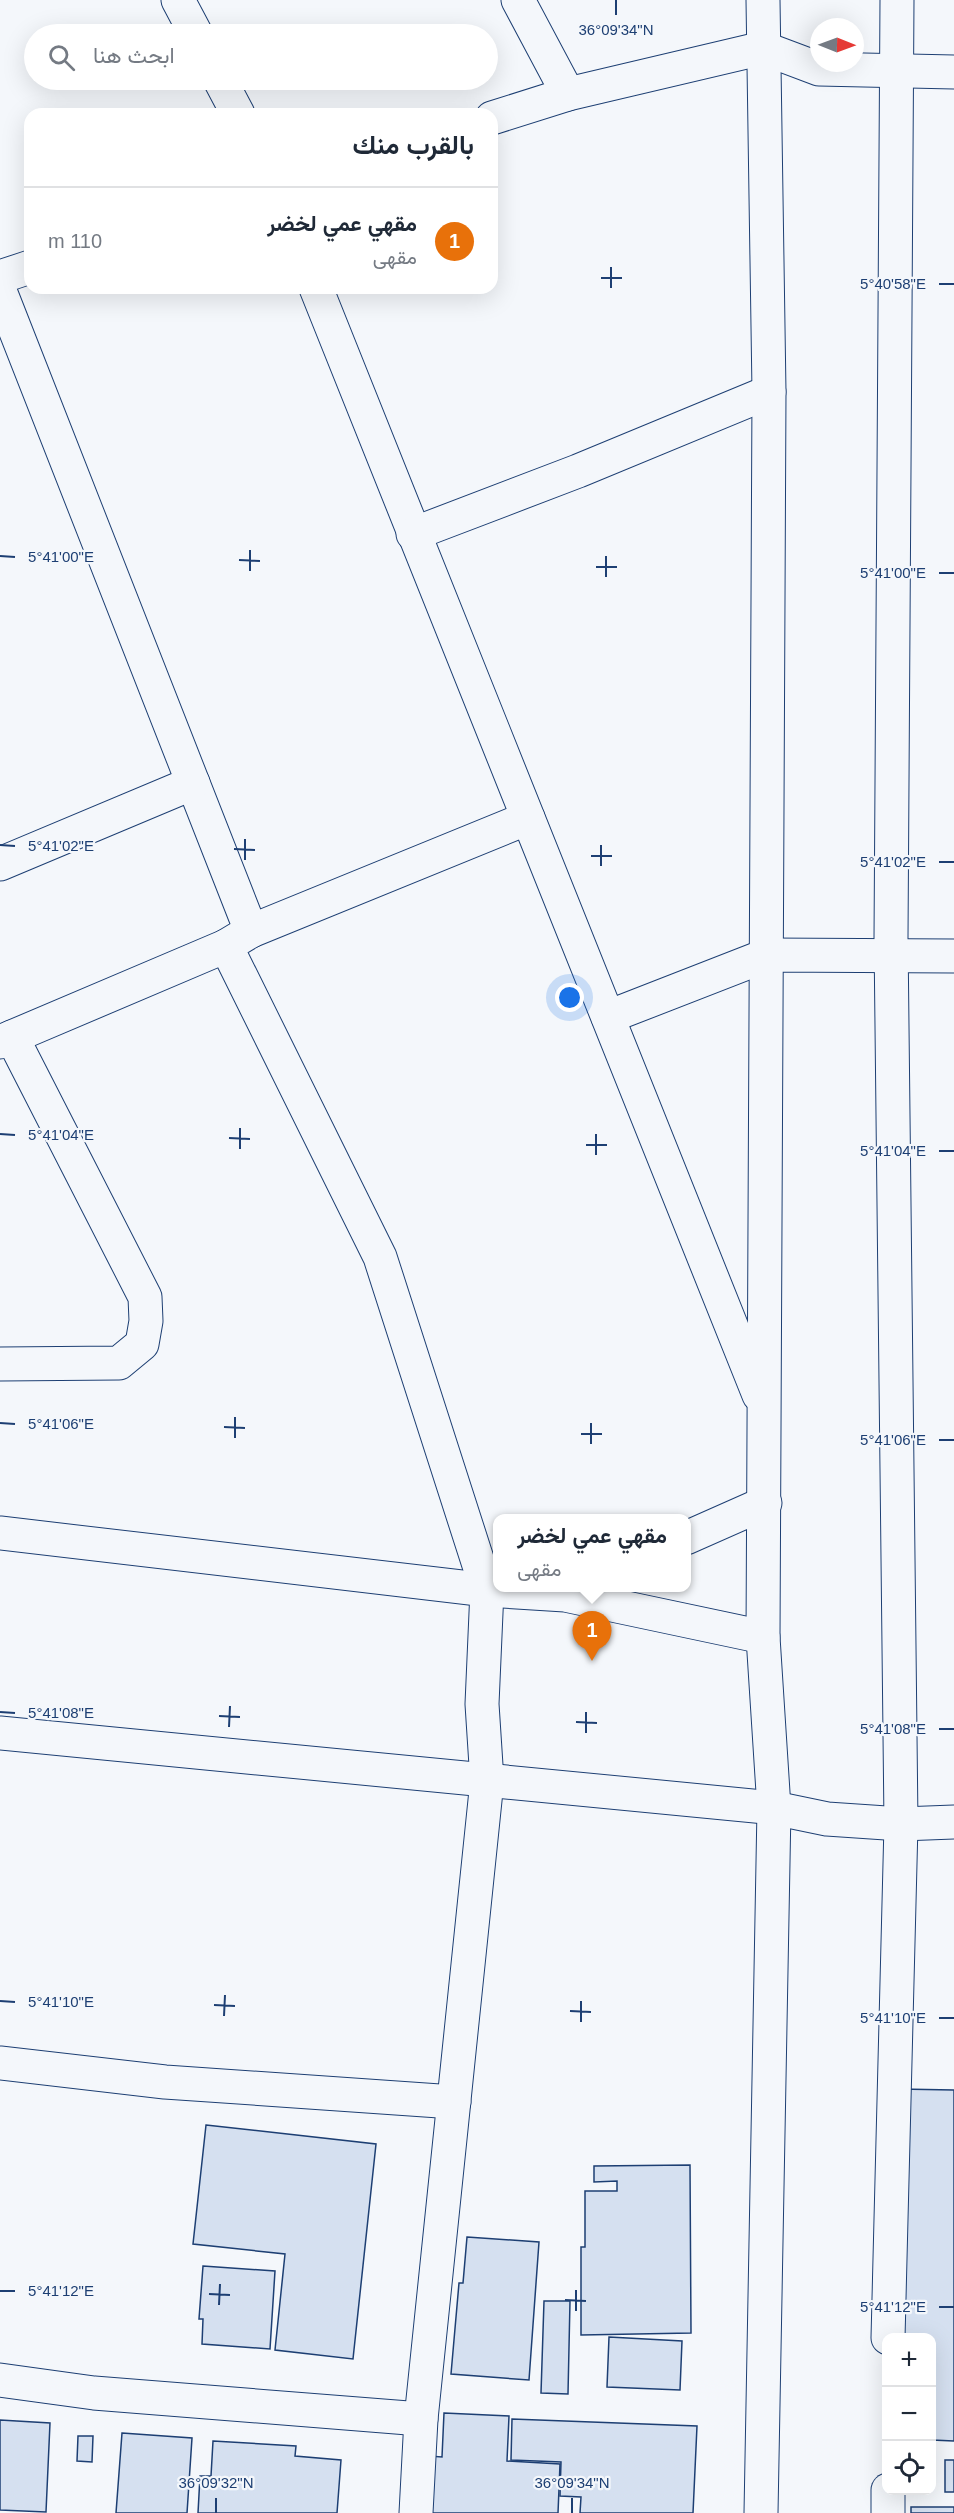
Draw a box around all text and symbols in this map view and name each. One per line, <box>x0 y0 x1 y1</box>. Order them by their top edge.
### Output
north arrow <box>810 18 864 72</box>
text: 36°09'34"N <box>578 21 654 38</box>
search box <box>24 24 498 90</box>
icon: search <box>45 41 78 74</box>
text: ابحث هنا <box>93 43 175 68</box>
text: بالقرب منك <box>353 130 474 160</box>
text: مقهي عمي لخضر <box>267 211 417 236</box>
text: 110 m <box>48 230 102 252</box>
text: 1 <box>449 230 460 252</box>
text: مقهى <box>373 246 417 268</box>
text: 5°40'58"E <box>860 275 926 292</box>
text: 5°41'00"E <box>28 548 94 565</box>
text: 5°41'00"E <box>860 564 926 581</box>
text: 5°41'02"E <box>28 837 94 854</box>
text: 5°41'02"E <box>860 853 926 870</box>
your location <box>555 983 584 1012</box>
text: 5°41'04"E <box>28 1126 94 1143</box>
text: 5°41'04"E <box>860 1142 926 1159</box>
text: 5°41'06"E <box>28 1415 94 1432</box>
text: 5°41'06"E <box>860 1431 926 1448</box>
popup <box>493 1514 691 1592</box>
text: مقهي عمي لخضر <box>517 1523 667 1548</box>
text: مقهى <box>517 1558 561 1580</box>
pin: 1 <box>572 1612 612 1661</box>
text: 5°41'08"E <box>28 1704 94 1721</box>
text: 5°41'08"E <box>860 1720 926 1737</box>
text: 5°41'10"E <box>28 1993 94 2010</box>
text: 5°41'10"E <box>860 2009 926 2026</box>
text: 5°41'12"E <box>28 2282 94 2299</box>
text: 5°41'12"E <box>860 2298 926 2315</box>
map controls <box>882 2333 936 2495</box>
button: + <box>882 2333 936 2387</box>
button: − <box>882 2387 936 2441</box>
button: locate <box>882 2441 936 2495</box>
text: 36°09'32"N <box>178 2474 254 2491</box>
text: 36°09'34"N <box>534 2474 610 2491</box>

